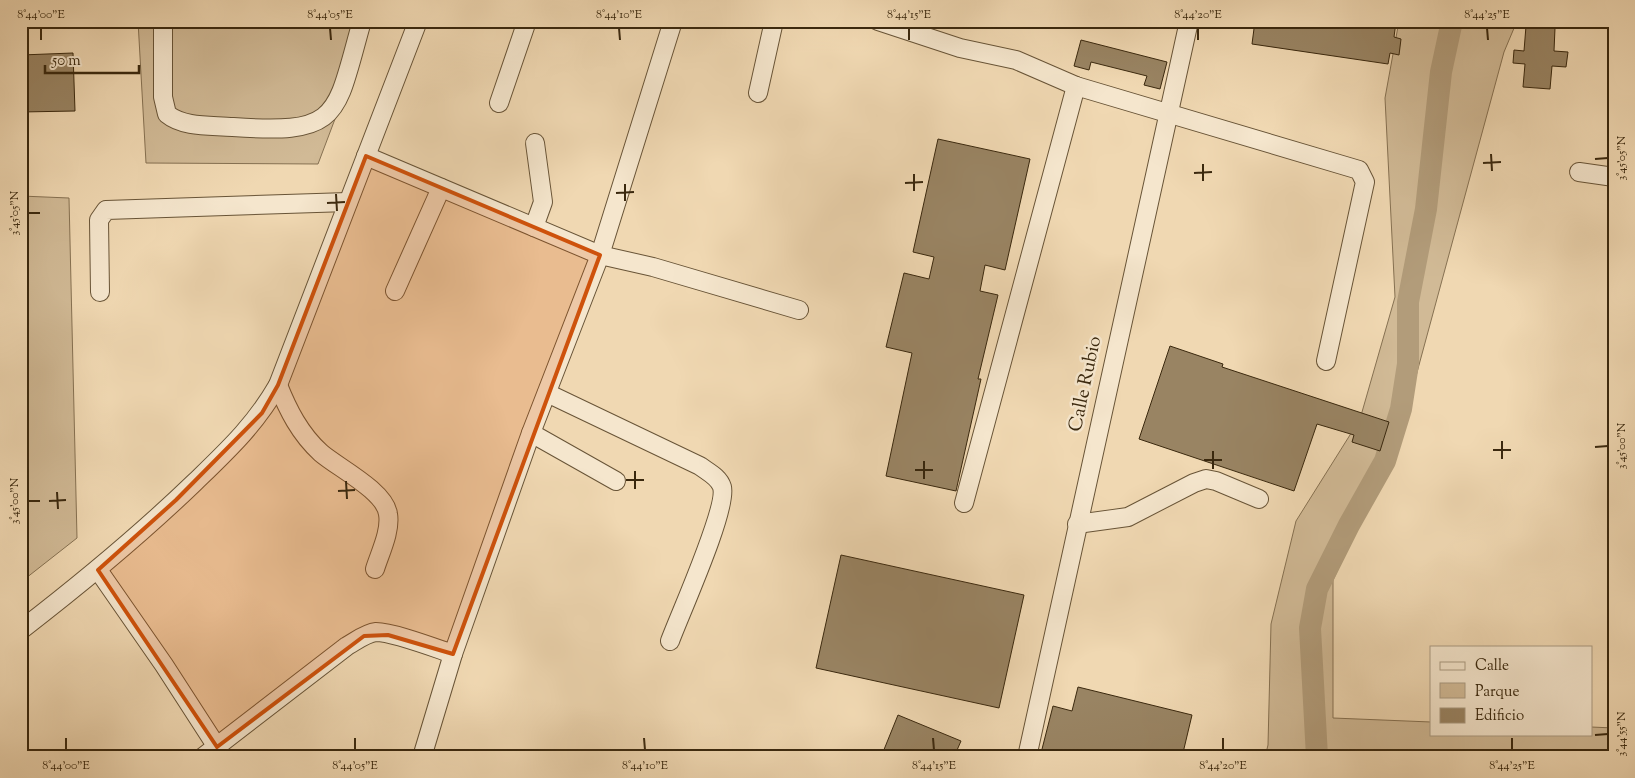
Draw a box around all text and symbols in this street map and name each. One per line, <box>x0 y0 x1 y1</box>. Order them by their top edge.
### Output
text: 8°44'00"E <box>17 6 65 24</box>
text: 8°44'05"E <box>307 6 354 24</box>
text: 8°44'10"E <box>596 6 643 24</box>
text: 8°44'15"E <box>887 6 932 24</box>
text: 8°44'20"E <box>1174 6 1222 24</box>
text: 8°44'25"E <box>1464 6 1510 24</box>
scale bar <box>45 42 139 74</box>
text: 50 m <box>51 51 81 72</box>
text: 3°45'05"N <box>1613 135 1631 180</box>
text: 3°45'05"N <box>6 190 24 235</box>
street label: Calle Rubio <box>1063 334 1109 434</box>
text: 3°45'00"N <box>1613 422 1631 469</box>
text: 3°45'00"N <box>6 477 24 524</box>
legend <box>1430 646 1592 736</box>
text: Calle <box>1475 656 1509 677</box>
text: Parque <box>1475 682 1519 703</box>
text: Edificio <box>1475 706 1524 727</box>
text: 3°44'55"N <box>1613 711 1631 757</box>
text: 8°44'00"E <box>42 757 90 775</box>
text: 8°44'05"E <box>332 757 379 775</box>
text: 8°44'10"E <box>622 757 669 775</box>
text: 8°44'15"E <box>912 757 957 775</box>
text: 8°44'20"E <box>1199 757 1247 775</box>
text: 8°44'25"E <box>1489 757 1535 775</box>

